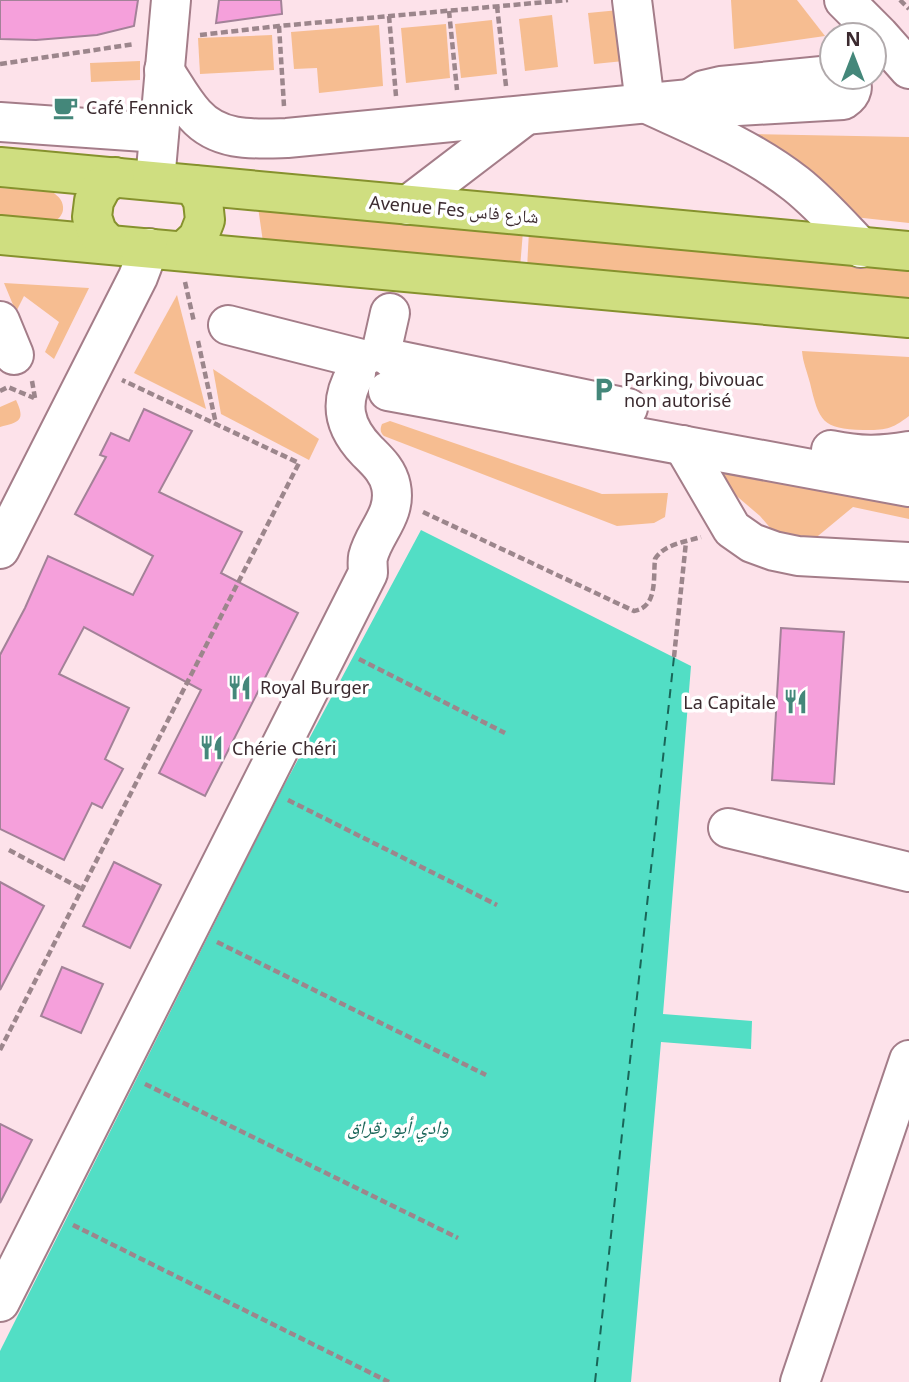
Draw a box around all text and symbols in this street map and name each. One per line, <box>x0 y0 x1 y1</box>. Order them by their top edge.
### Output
north arrow <box>818 21 888 91</box>
text: N <box>845 26 861 52</box>
cafe icon: Café Fennick <box>52 93 80 121</box>
place label: Café Fennick <box>86 95 194 119</box>
street label: Avenue Fes شارع فاس <box>368 190 540 228</box>
place label: Parking, bivouac non autorisé <box>624 367 764 412</box>
parking icon: Parking, bivouac non autorisé <box>590 375 618 403</box>
restaurant icon: Royal Burger <box>226 673 254 701</box>
place label: Royal Burger <box>260 675 370 699</box>
restaurant icon: La Capitale <box>782 688 810 716</box>
place label: La Capitale <box>683 690 776 714</box>
restaurant icon: Chérie Chéri <box>198 734 226 762</box>
place label: Chérie Chéri <box>232 736 336 760</box>
water label: وادي أبو رقراق <box>347 1114 449 1143</box>

